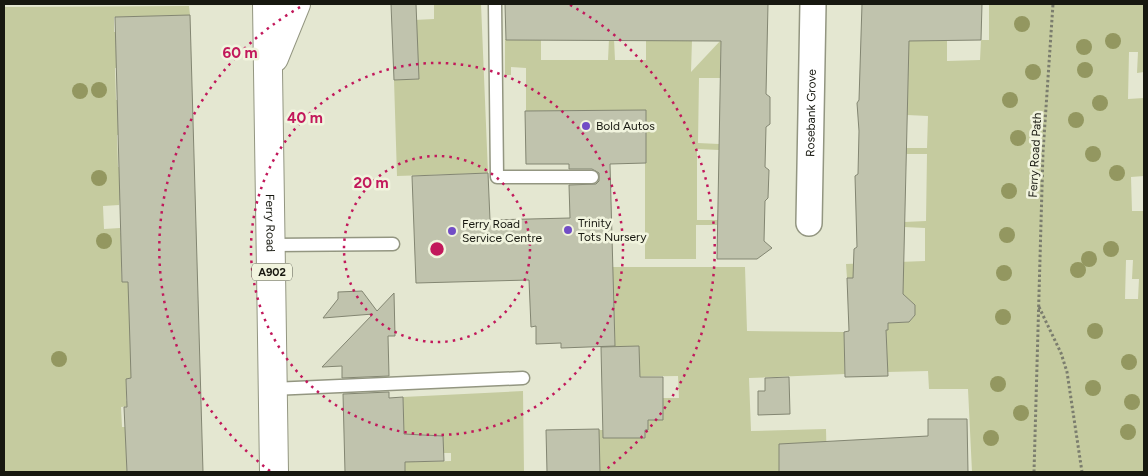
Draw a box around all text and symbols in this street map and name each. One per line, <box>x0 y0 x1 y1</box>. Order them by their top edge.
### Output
text: 60 m <box>222 44 258 62</box>
street label: Rosebank Grove <box>803 68 819 157</box>
text: 40 m <box>287 109 323 127</box>
street label: Ferry Road Path <box>1026 112 1044 198</box>
place label: Bold Autos <box>596 119 655 133</box>
marker: Bold Autos <box>580 120 592 132</box>
text: 20 m <box>353 174 389 192</box>
street label: Ferry Road <box>263 194 278 252</box>
place label: Trinity Tots Nursery <box>578 216 647 244</box>
place label: Ferry Road Service Centre <box>462 217 543 245</box>
marker: Trinity Tots Nursery <box>562 224 574 236</box>
marker: Ferry Road Service Centre <box>446 225 458 237</box>
centre of rings <box>428 240 446 258</box>
road number: A902 <box>252 264 292 280</box>

